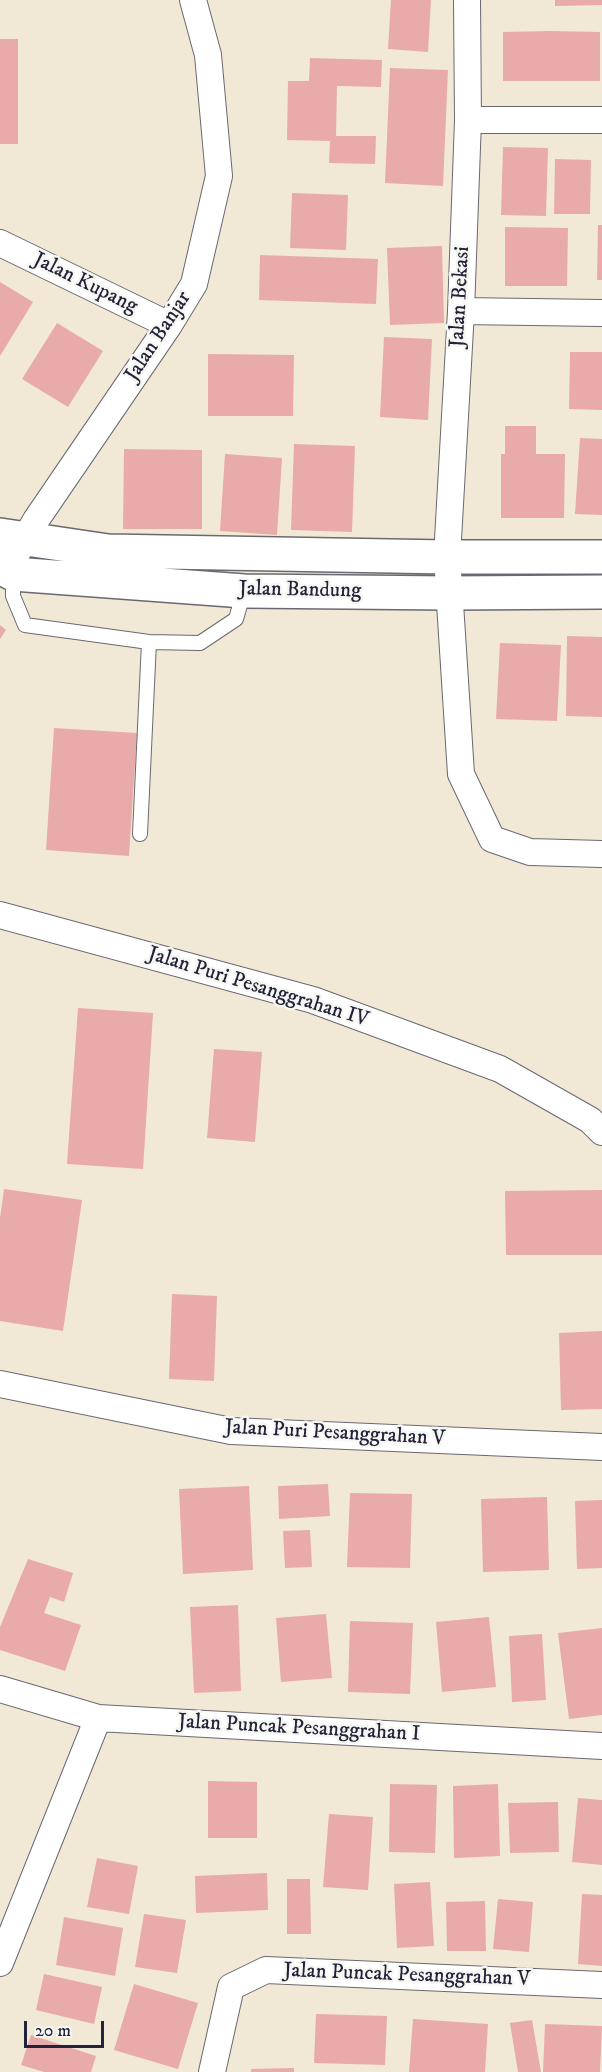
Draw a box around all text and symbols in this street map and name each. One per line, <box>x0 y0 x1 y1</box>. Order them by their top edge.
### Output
street label: Jalan Bekasi <box>446 246 476 348</box>
street label: Jalan Kupang <box>29 248 141 320</box>
street label: Jalan Banjar <box>121 287 197 387</box>
street label: Jalan Bandung <box>239 577 361 605</box>
street label: Jalan Puri Pesanggrahan IV <box>144 942 372 1034</box>
street label: Jalan Puri Pesanggrahan V <box>224 1416 446 1452</box>
street label: Jalan Puncak Pesanggrahan I <box>177 1710 421 1748</box>
street label: Jalan Puncak Pesanggrahan V <box>283 1959 531 1993</box>
scale bar <box>27 2009 106 2047</box>
text: 20 m <box>35 2020 71 2042</box>

